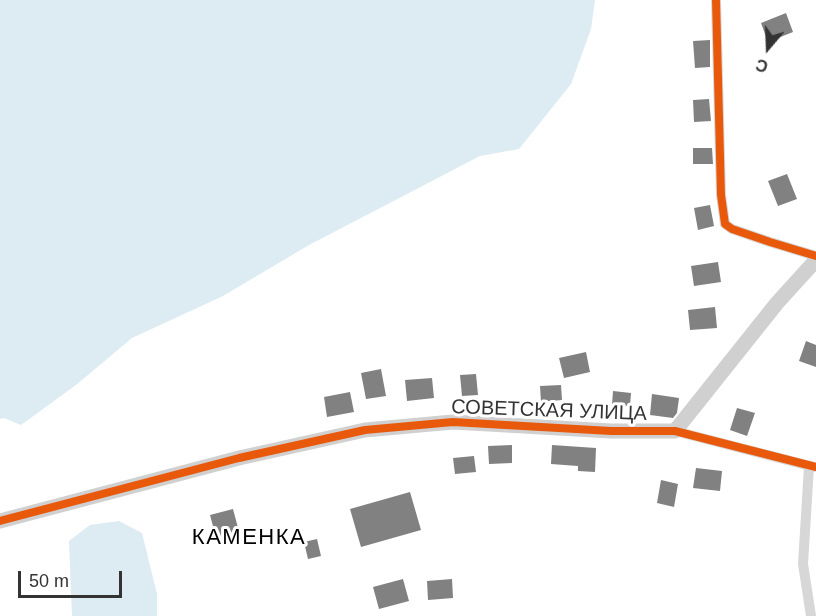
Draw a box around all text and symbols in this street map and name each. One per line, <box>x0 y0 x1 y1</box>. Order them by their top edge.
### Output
north arrow <box>738 18 798 78</box>
text: С <box>754 56 770 75</box>
street label: СОВЕТСКАЯ УЛИЦА <box>451 396 647 426</box>
district label: КАМЕНКА <box>192 525 306 551</box>
scale bar <box>21 559 124 597</box>
text: 50 m <box>29 571 69 591</box>

